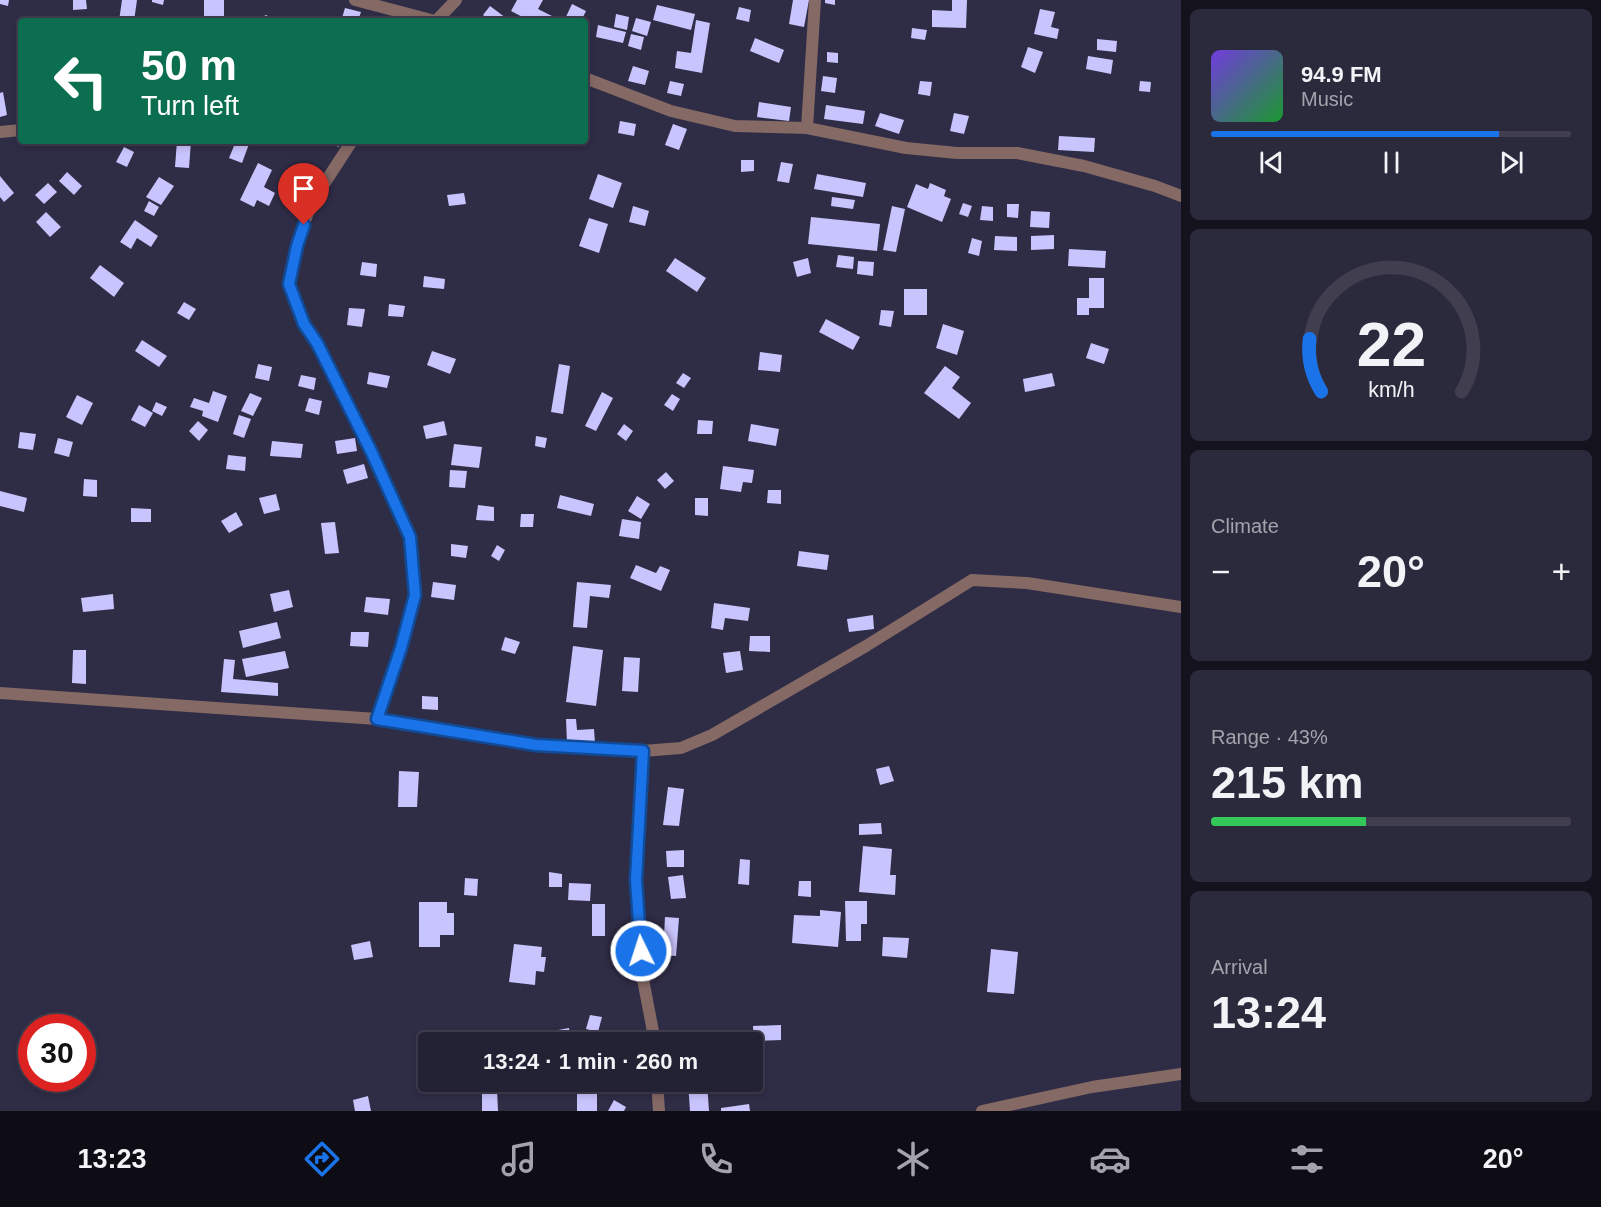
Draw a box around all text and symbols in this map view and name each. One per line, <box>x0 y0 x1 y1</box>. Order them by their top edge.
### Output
icon: left <box>42 42 120 120</box>
text: 50 m <box>141 42 237 89</box>
text: 94.9 FM <box>1301 62 1382 87</box>
text: Music <box>1301 88 1353 110</box>
text: Turn left <box>141 91 239 121</box>
icon: previous <box>1255 146 1288 179</box>
icon: pause <box>1375 146 1408 179</box>
icon: next <box>1495 146 1528 179</box>
pin <box>278 163 329 225</box>
icon: arrive <box>287 172 320 205</box>
text: 22 <box>1356 310 1426 379</box>
text: km/h <box>1368 379 1414 403</box>
text: Climate <box>1211 515 1279 537</box>
text: 20° <box>1357 546 1425 597</box>
text: − <box>1211 553 1230 590</box>
text: + <box>1552 553 1571 590</box>
text: Range · 43% <box>1211 726 1328 748</box>
text: 215 km <box>1211 757 1364 808</box>
position arrow <box>609 919 673 983</box>
text: Arrival <box>1211 956 1268 978</box>
text: 13:24 <box>1211 987 1326 1038</box>
speed limit sign: 30 <box>18 1014 96 1092</box>
text: 13:24 · 1 min · 260 m <box>483 1049 698 1074</box>
icon: directions <box>301 1138 343 1180</box>
icon: music <box>498 1138 540 1180</box>
icon: phone <box>695 1138 737 1180</box>
icon: climate <box>892 1138 934 1180</box>
icon: car <box>1089 1138 1131 1180</box>
icon: filters <box>1286 1138 1328 1180</box>
text: 13:23 <box>77 1144 147 1174</box>
text: 20° <box>1483 1144 1523 1174</box>

